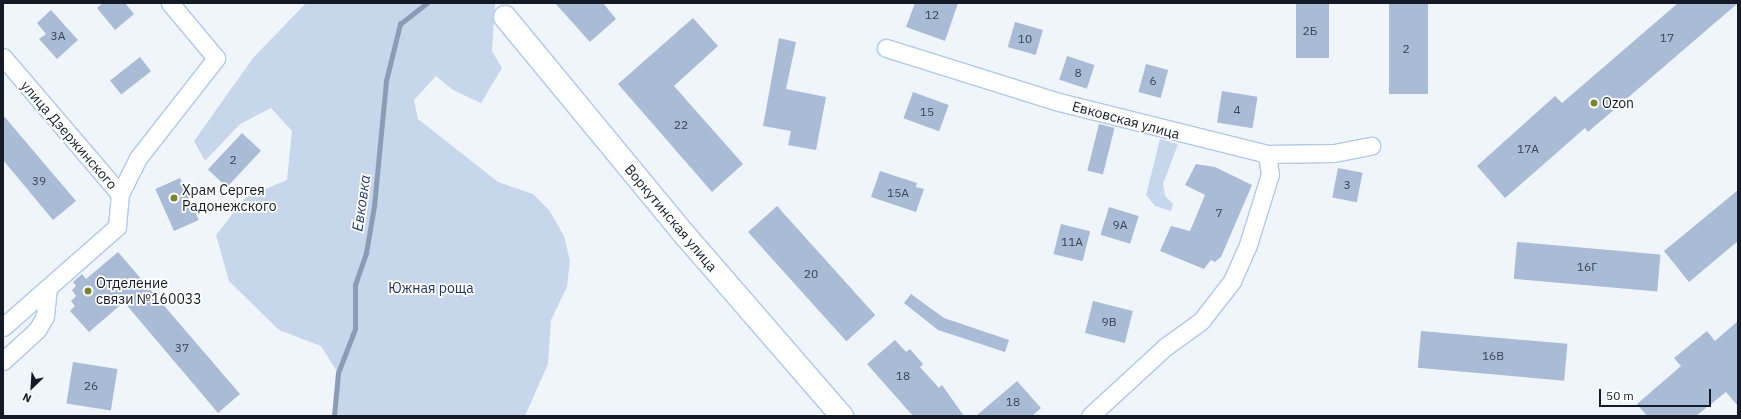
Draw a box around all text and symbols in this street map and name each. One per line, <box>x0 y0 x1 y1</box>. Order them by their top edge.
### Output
house number: 12 <box>925 8 939 22</box>
house number: 2Б <box>1303 24 1317 38</box>
house number: 3А <box>51 29 65 43</box>
house number: 17 <box>1660 31 1674 45</box>
house number: 10 <box>1018 32 1032 46</box>
house number: 2 <box>1402 42 1410 56</box>
house number: 8 <box>1074 66 1082 80</box>
house number: 6 <box>1149 74 1157 88</box>
street label: улица Дзержинского <box>17 77 121 193</box>
place label: Ozon <box>1602 95 1634 111</box>
street label: Евковская улица <box>1070 98 1182 142</box>
marker: Ozon <box>1589 98 1599 108</box>
house number: 4 <box>1233 103 1241 117</box>
house number: 15 <box>920 105 934 119</box>
house number: 22 <box>674 118 688 132</box>
house number: 17А <box>1517 142 1539 156</box>
house number: 2 <box>229 153 237 167</box>
street label: Воркутинская улица <box>621 161 721 275</box>
house number: 39 <box>32 174 46 188</box>
water label: Евковка <box>348 174 374 232</box>
house number: 3 <box>1343 178 1351 192</box>
place label: Храм Сергея Радонежского <box>182 182 277 214</box>
house number: 15А <box>887 186 909 200</box>
marker: Храм Сергея Радонежского <box>169 193 179 203</box>
house number: 7 <box>1215 206 1223 220</box>
house number: 9А <box>1113 218 1127 232</box>
house number: 11А <box>1061 235 1083 249</box>
house number: 16Г <box>1577 260 1597 274</box>
house number: 20 <box>804 267 818 281</box>
place label: Отделение связи №160033 <box>96 275 202 308</box>
park label: Южная роща <box>388 280 474 296</box>
marker: Отделение связи №160033 <box>83 286 93 296</box>
house number: 9В <box>1101 315 1117 329</box>
house number: 37 <box>175 341 189 355</box>
house number: 16В <box>1482 349 1504 363</box>
north arrow <box>12 367 52 407</box>
house number: 18 <box>896 369 910 383</box>
house number: 26 <box>84 379 98 393</box>
scale bar <box>1601 381 1713 407</box>
text: 50 m <box>1606 388 1634 403</box>
text: N <box>20 390 33 406</box>
house number: 18 <box>1006 395 1020 409</box>

